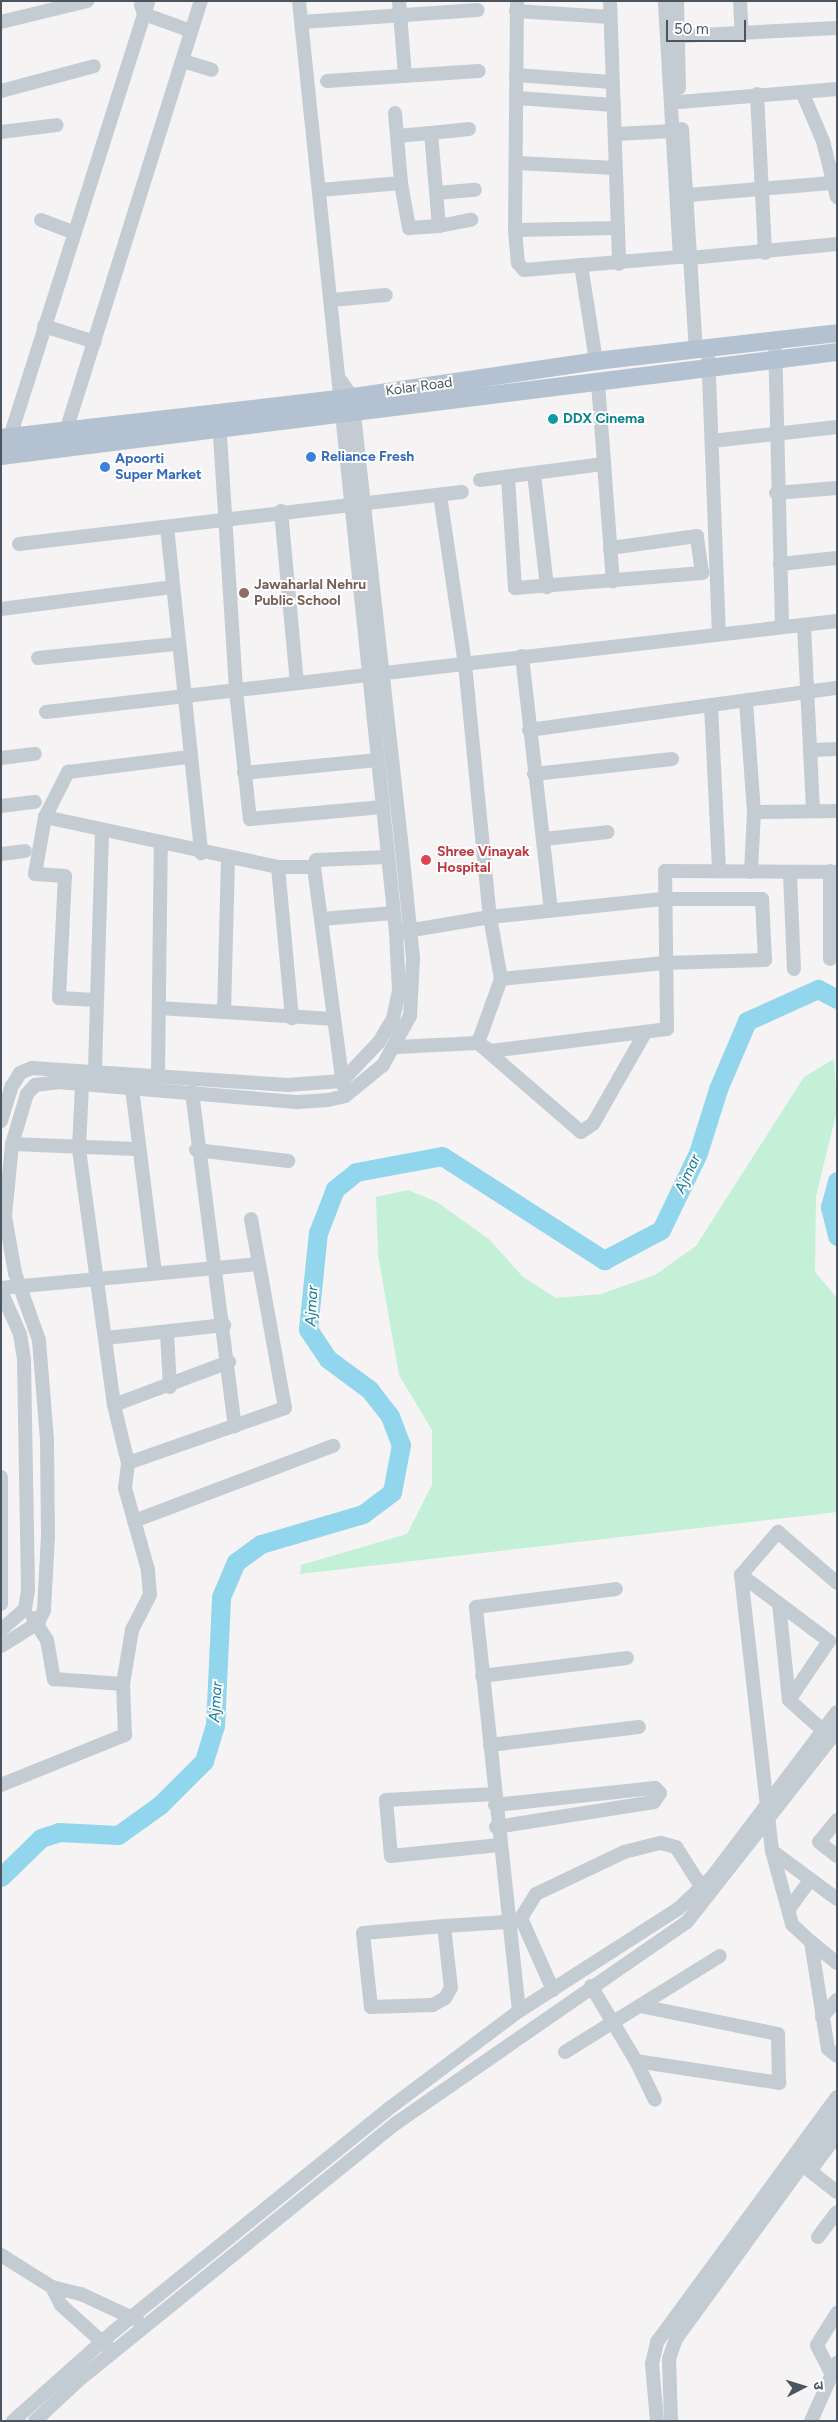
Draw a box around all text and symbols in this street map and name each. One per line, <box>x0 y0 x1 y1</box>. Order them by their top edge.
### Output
scale bar <box>668 10 748 42</box>
text: 50 m <box>674 20 709 38</box>
street label: Kolar Road <box>385 374 453 400</box>
place label: DDX Cinema <box>563 411 645 427</box>
marker: DDX Cinema <box>547 413 559 425</box>
place label: Reliance Fresh <box>321 449 414 465</box>
place label: Apoorti Super Market <box>115 451 202 484</box>
marker: Reliance Fresh <box>305 451 317 463</box>
marker: Apoorti Super Market <box>99 461 111 473</box>
place label: Jawaharlal Nehru Public School <box>254 577 366 610</box>
marker: Jawaharlal Nehru Public School <box>238 587 250 599</box>
place label: Shree Vinayak Hospital <box>437 844 529 876</box>
marker: Shree Vinayak Hospital <box>419 853 433 867</box>
water label: Ajmar <box>671 1152 705 1196</box>
water label: Ajmar <box>302 1285 322 1327</box>
water label: Ajmar <box>206 1681 226 1723</box>
north arrow <box>778 2362 828 2412</box>
text: उ <box>810 2381 827 2390</box>

